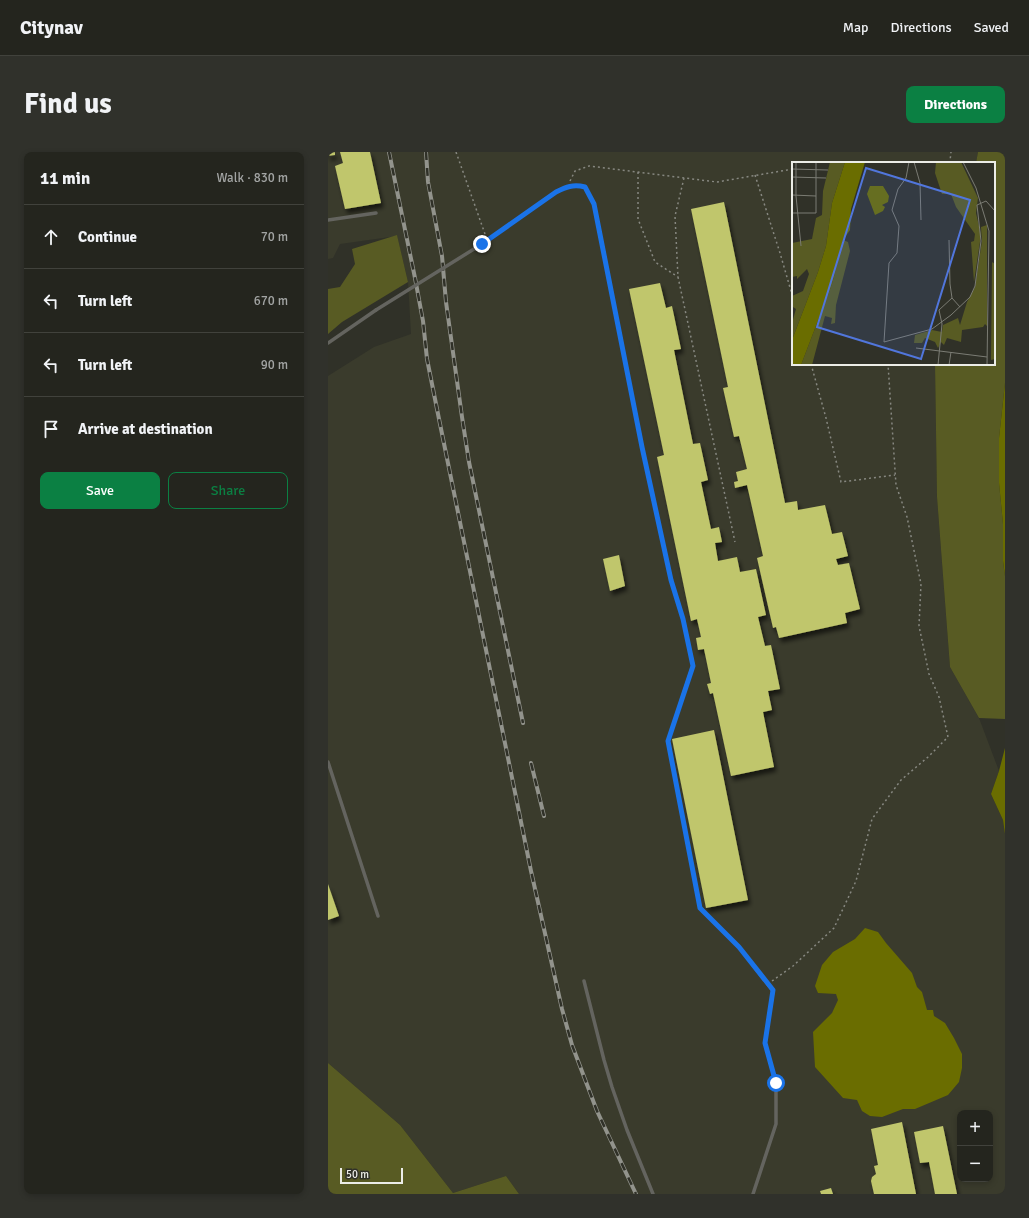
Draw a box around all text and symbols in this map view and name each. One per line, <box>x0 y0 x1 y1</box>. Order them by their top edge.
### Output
text: Citynav <box>20 16 83 40</box>
text: Map <box>843 19 869 36</box>
text: Directions <box>891 19 952 36</box>
text: Saved <box>974 19 1009 36</box>
button: Directions <box>906 86 1005 123</box>
text: Find us <box>24 87 112 121</box>
inset map <box>792 162 995 365</box>
text: 11 min <box>40 168 90 189</box>
text: Walk · 830 m <box>217 170 288 186</box>
icon: ahead <box>40 226 62 248</box>
text: Continue <box>78 228 137 246</box>
text: 70 m <box>261 229 288 245</box>
route end <box>473 235 491 253</box>
icon: left <box>40 290 62 312</box>
text: Turn left <box>78 292 132 310</box>
text: 670 m <box>254 293 288 309</box>
icon: left <box>40 354 62 376</box>
text: Turn left <box>78 356 132 374</box>
text: 90 m <box>261 357 288 373</box>
icon: arrive <box>40 418 62 440</box>
text: Arrive at destination <box>78 420 213 438</box>
button: Save <box>40 472 160 509</box>
button: Share <box>168 472 288 509</box>
route start <box>767 1074 785 1092</box>
map controls <box>957 1110 993 1182</box>
button: + <box>957 1110 993 1146</box>
button: − <box>957 1146 993 1182</box>
scale bar <box>340 1166 403 1185</box>
text: 50 m <box>346 1168 369 1181</box>

